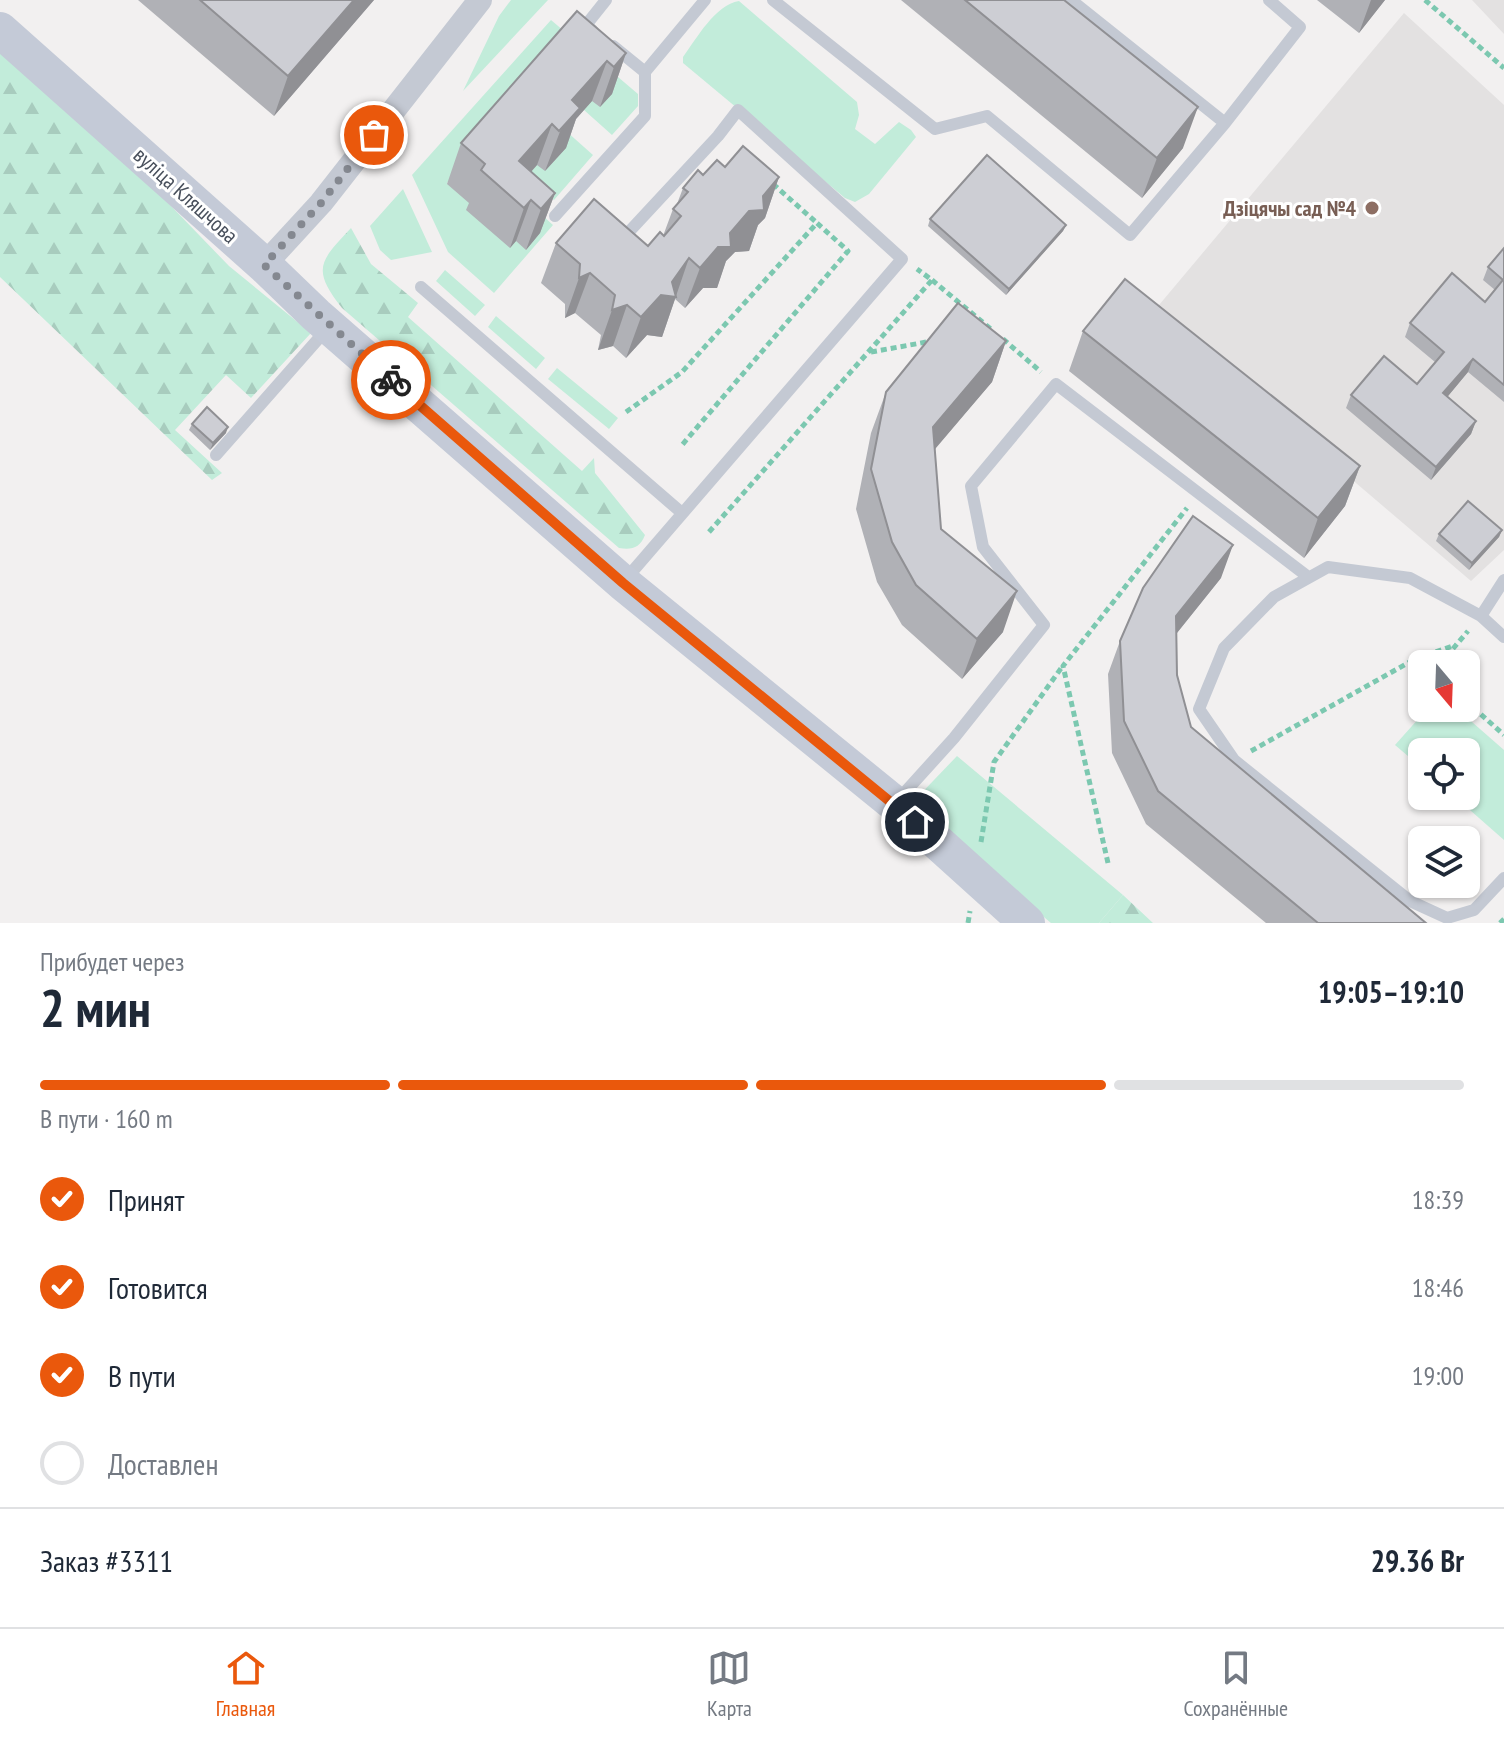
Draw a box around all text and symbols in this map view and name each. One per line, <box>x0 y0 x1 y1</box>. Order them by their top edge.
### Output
pin <box>340 101 408 169</box>
icon: bag <box>352 113 396 157</box>
street label: вуліца Кляшчова <box>128 141 244 249</box>
place label: Дзіцячы сад №4 <box>1223 194 1356 222</box>
marker: Дзіцячы сад №4 <box>1363 199 1381 217</box>
courier <box>351 340 431 420</box>
icon: bike <box>369 358 413 402</box>
north arrow <box>1408 650 1480 722</box>
map controls <box>1408 650 1480 898</box>
button: locate <box>1408 738 1480 810</box>
pin <box>881 788 949 856</box>
icon: home <box>893 800 937 844</box>
button: layers <box>1408 826 1480 898</box>
text: Прибудет через <box>40 945 184 978</box>
text: 19:05–19:10 <box>1318 972 1464 1011</box>
text: 2 мин <box>40 974 151 1041</box>
text: В пути · 160 m <box>40 1102 173 1135</box>
icon: check <box>40 1177 84 1221</box>
text: Принят <box>108 1180 184 1219</box>
text: 18:39 <box>1412 1183 1464 1216</box>
icon: check <box>40 1265 84 1309</box>
text: Готовится <box>108 1268 208 1307</box>
text: 18:46 <box>1412 1271 1464 1304</box>
icon: check <box>40 1353 84 1397</box>
text: В пути <box>108 1356 176 1395</box>
text: 19:00 <box>1412 1359 1464 1392</box>
text: Доставлен <box>108 1444 218 1483</box>
text: Заказ #3311 <box>40 1541 173 1580</box>
text: 29.36 Br <box>1371 1541 1464 1580</box>
tab: Главная <box>216 1646 275 1722</box>
tab: Карта <box>707 1646 752 1722</box>
tab: Сохранённые <box>1183 1646 1288 1722</box>

